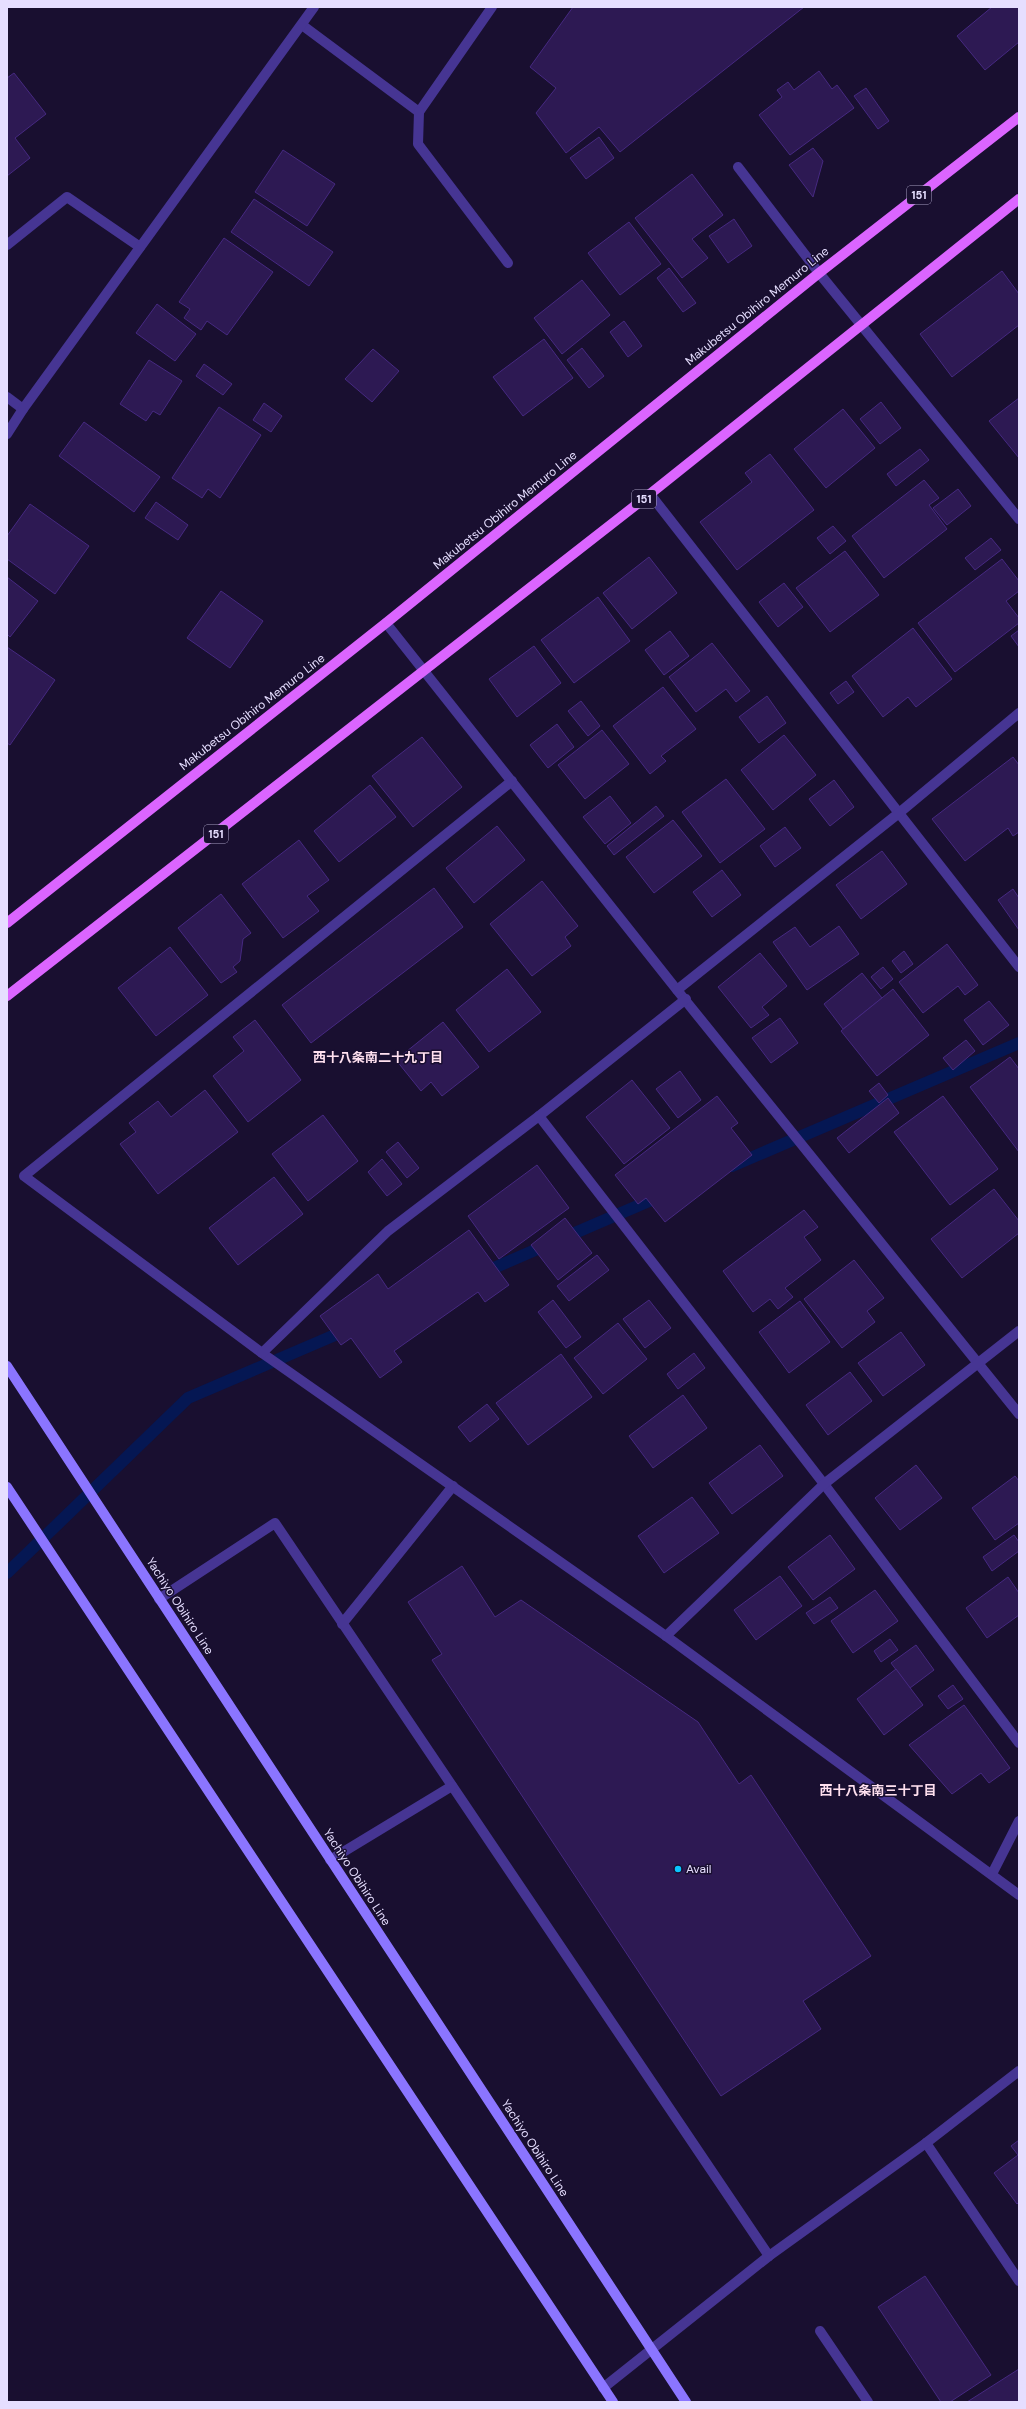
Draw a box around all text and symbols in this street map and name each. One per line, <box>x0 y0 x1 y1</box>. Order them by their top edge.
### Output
road number: 151 <box>907 186 931 204</box>
street label: Makubetsu Obihiro Memuro Line <box>682 243 832 369</box>
street label: Makubetsu Obihiro Memuro Line <box>430 447 580 573</box>
road number: 151 <box>632 490 656 508</box>
street label: Makubetsu Obihiro Memuro Line <box>176 650 328 774</box>
road number: 151 <box>204 825 228 843</box>
district label: 西十八条南二十九丁目 <box>313 1049 443 1066</box>
street label: Yachiyo Obihiro Line <box>143 1554 217 1658</box>
district label: 西十八条南三十丁目 <box>819 1782 937 1799</box>
street label: Yachiyo Obihiro Line <box>320 1825 394 1929</box>
place label: Avail <box>686 1861 711 1877</box>
marker: Avail <box>673 1864 683 1874</box>
street label: Yachiyo Obihiro Line <box>498 2096 572 2200</box>

